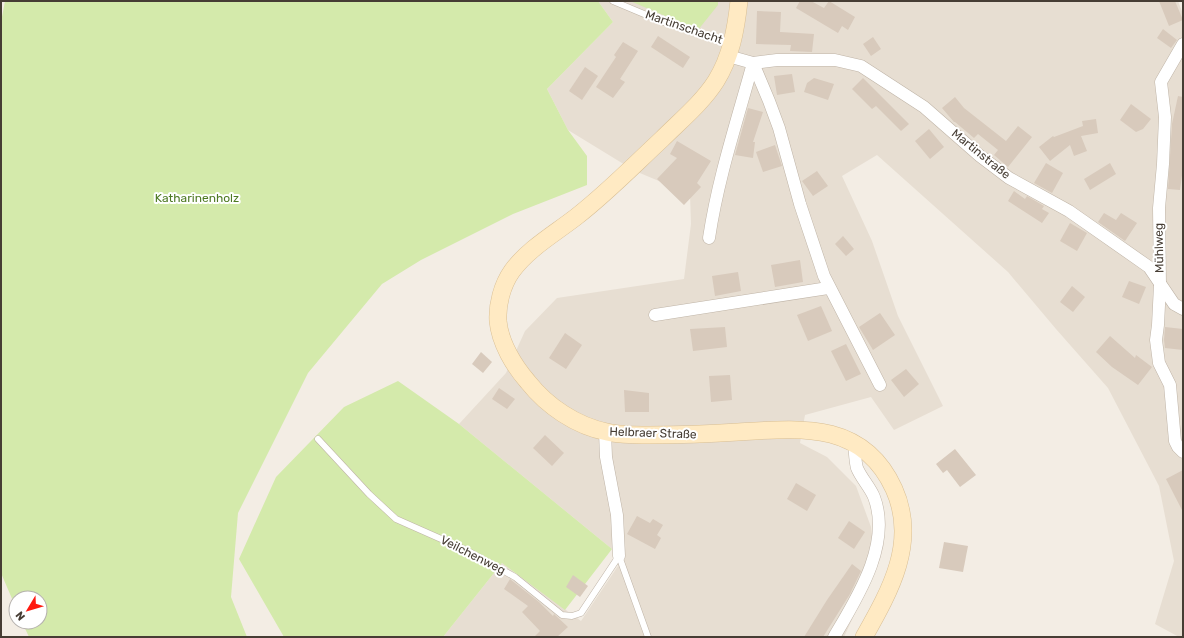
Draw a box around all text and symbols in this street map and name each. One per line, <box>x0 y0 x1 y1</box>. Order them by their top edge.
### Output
street label: Martinschacht <box>644 7 725 47</box>
street label: Martinstraße <box>949 126 1013 182</box>
park label: Katharinenholz <box>155 191 239 205</box>
street label: Mühlweg <box>1152 223 1166 273</box>
street label: Helbraer Straße <box>609 424 697 442</box>
street label: Veilchenweg <box>438 533 508 577</box>
north arrow <box>8 590 48 630</box>
text: N <box>13 609 28 623</box>

